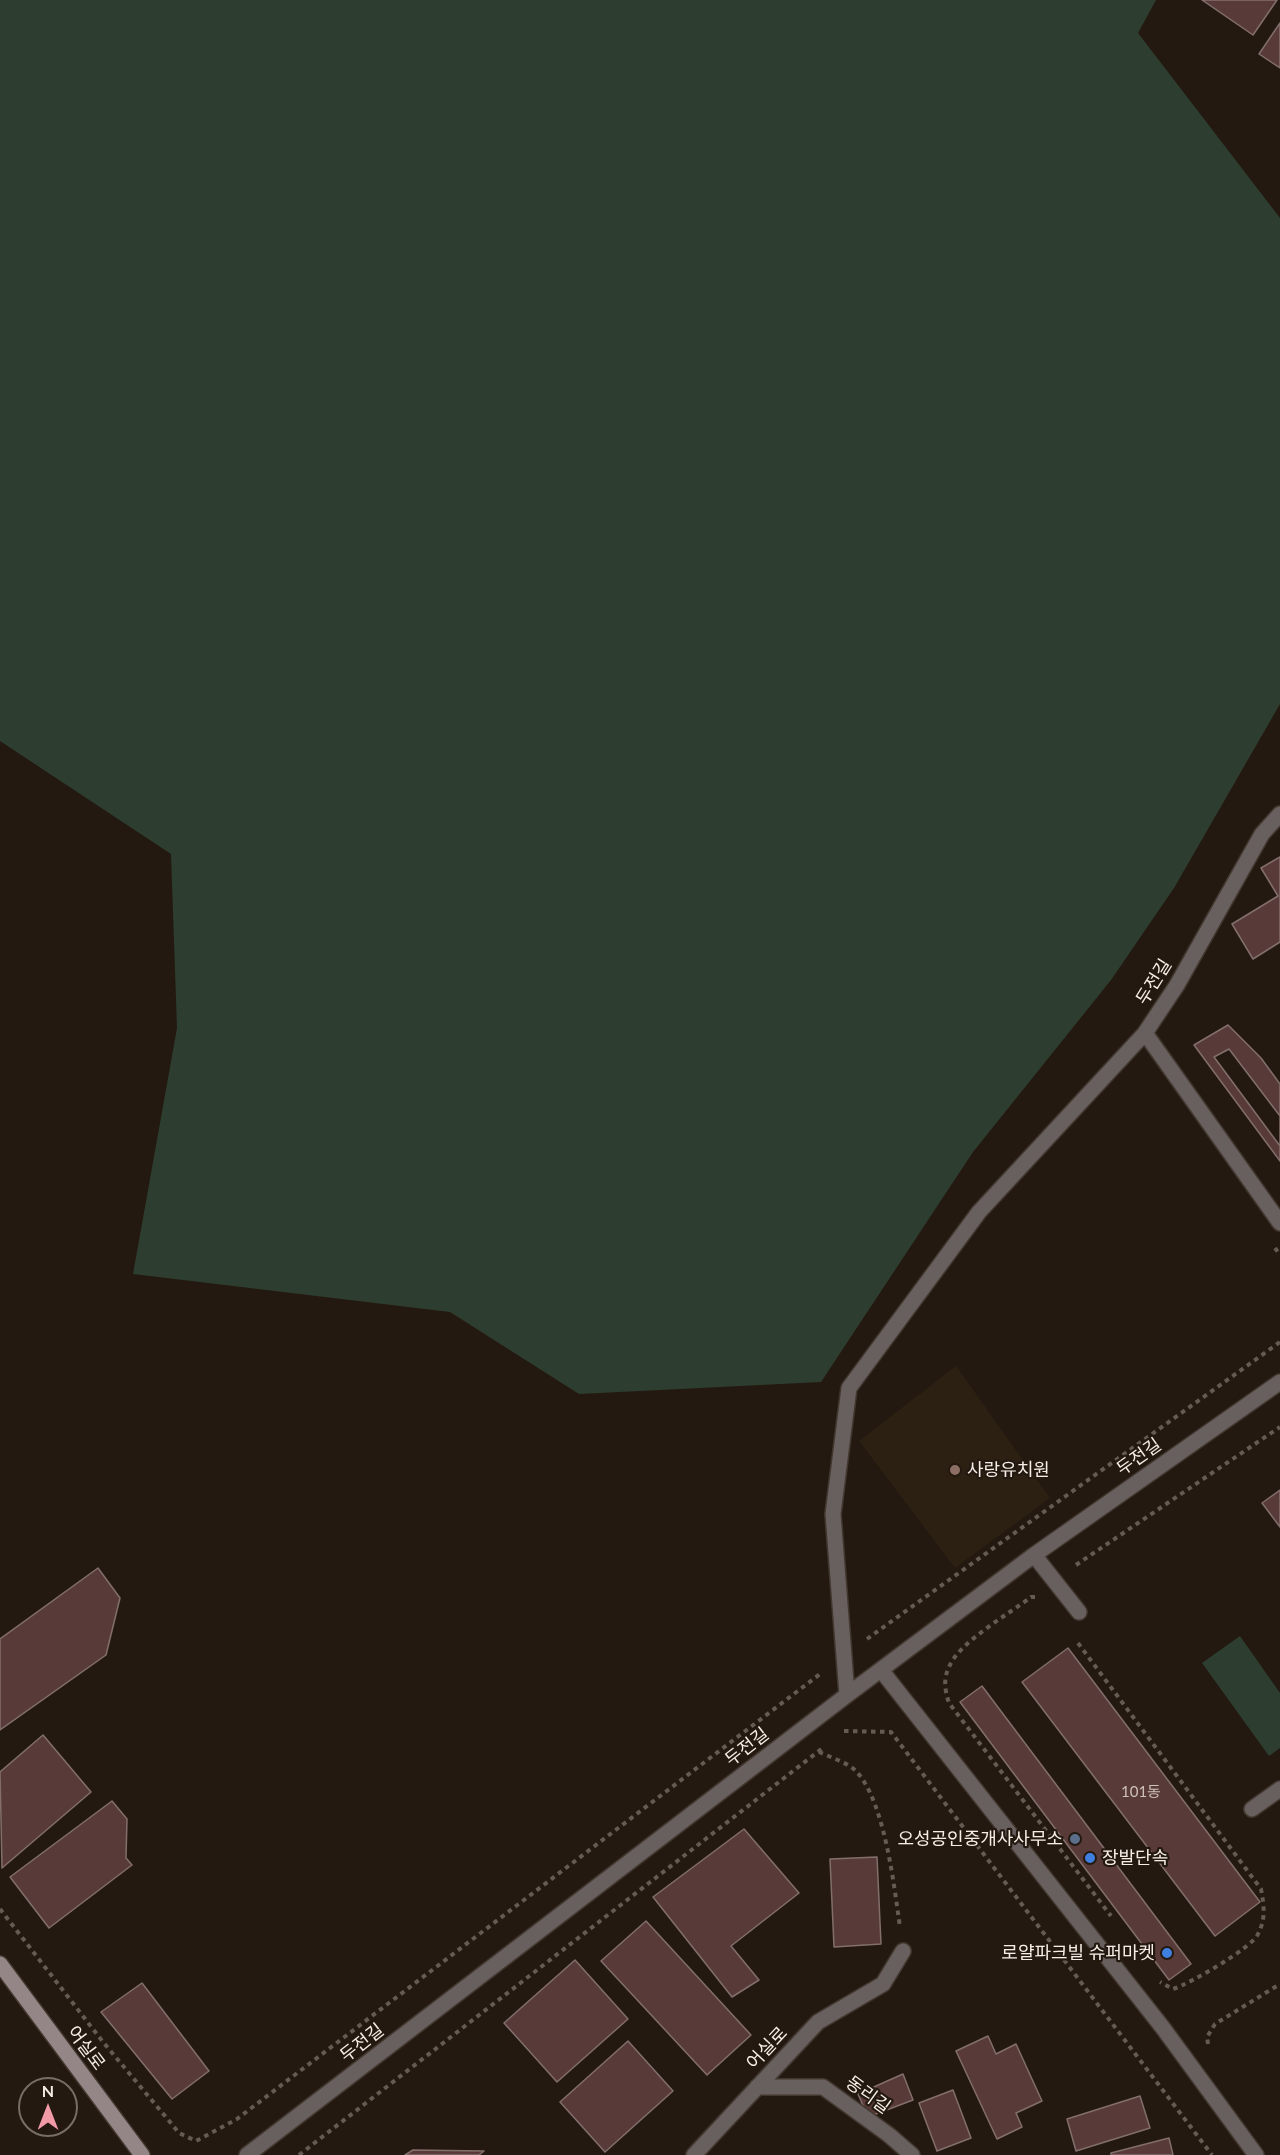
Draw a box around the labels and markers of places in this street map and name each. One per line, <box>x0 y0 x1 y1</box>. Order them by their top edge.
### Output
place label: 사랑유치원 <box>967 1459 1050 1481</box>
marker: 사랑유치원 <box>948 1463 962 1477</box>
place label: 오성공인중개사사무소 <box>897 1828 1063 1850</box>
marker: 오성공인중개사사무소 <box>1068 1832 1082 1846</box>
place label: 장발단속 <box>1102 1847 1168 1869</box>
marker: 장발단속 <box>1083 1851 1097 1865</box>
place label: 로얄파크빌 슈퍼마켓 <box>1001 1942 1155 1964</box>
marker: 로얄파크빌 슈퍼마켓 <box>1160 1946 1174 1960</box>

